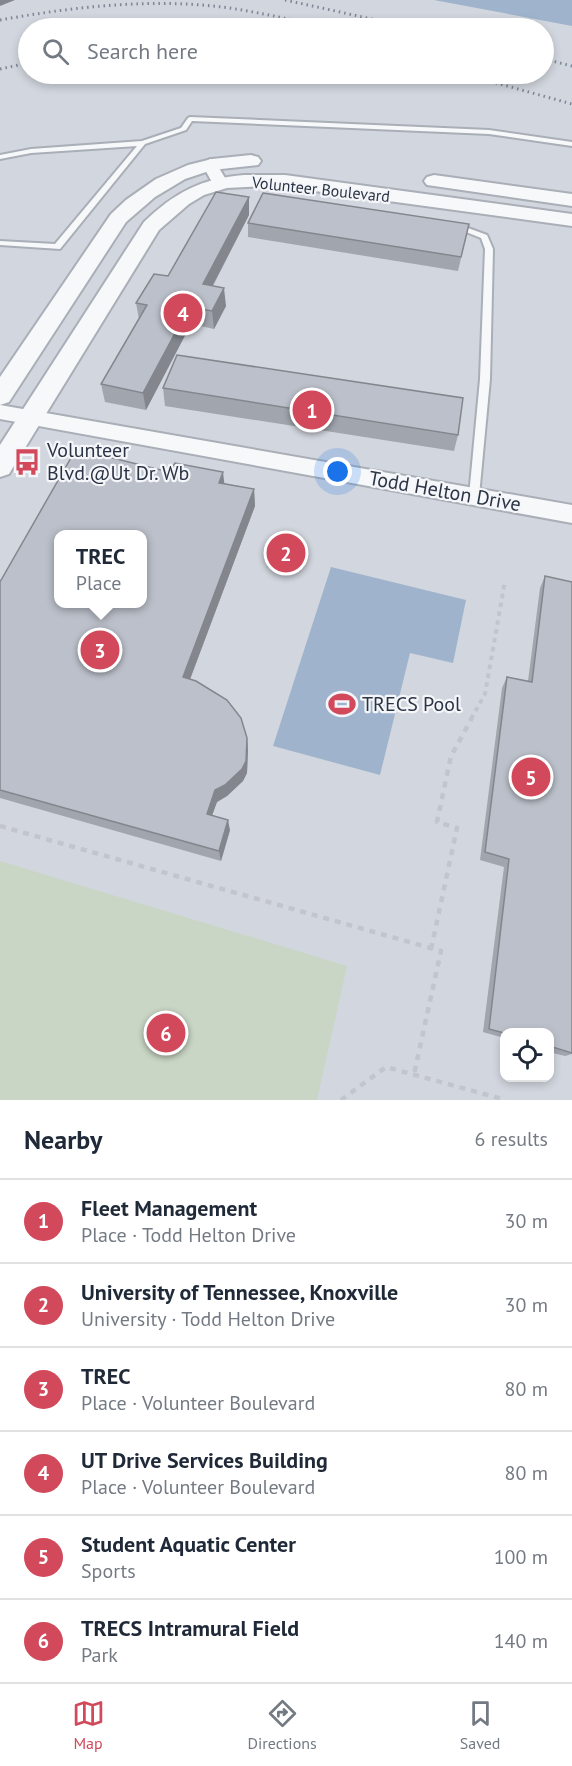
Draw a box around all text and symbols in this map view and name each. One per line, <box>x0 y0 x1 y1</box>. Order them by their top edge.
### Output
search box <box>18 18 554 84</box>
icon: search <box>39 35 72 68</box>
text: Search here <box>87 37 198 65</box>
street label: Volunteer Boulevard <box>250 172 391 206</box>
pin: 4 <box>164 290 202 336</box>
pin: 1 <box>292 388 332 432</box>
place label: Volunteer Blvd.@Ut Dr. Wb <box>46 437 189 486</box>
bus stop icon: Volunteer Blvd.@Ut Dr. Wb <box>12 447 42 477</box>
your location <box>323 457 352 486</box>
street label: Todd Helton Drive <box>367 465 523 517</box>
popup <box>54 530 147 608</box>
pin: 2 <box>266 530 306 576</box>
text: TREC <box>76 542 125 570</box>
text: Place <box>76 570 121 596</box>
pin: 3 <box>80 628 120 672</box>
sports icon: TRECS Pool <box>327 689 357 719</box>
place label: TRECS Pool <box>362 691 461 717</box>
pin: 5 <box>512 754 550 800</box>
pin: 6 <box>146 1010 186 1056</box>
map controls <box>500 1028 554 1082</box>
button: locate <box>500 1028 554 1082</box>
text: Nearby <box>24 1123 102 1156</box>
text: 6 results <box>475 1126 548 1152</box>
text: Fleet Management <box>81 1194 257 1222</box>
text: 1 <box>38 1208 49 1234</box>
text: 30 m <box>505 1208 548 1234</box>
text: Place · Todd Helton Drive <box>81 1222 296 1248</box>
text: University of Tennessee, Knoxville <box>81 1278 398 1306</box>
text: 2 <box>38 1292 49 1318</box>
text: 30 m <box>505 1292 548 1318</box>
text: University · Todd Helton Drive <box>81 1306 335 1332</box>
text: TREC <box>81 1362 131 1390</box>
text: 3 <box>38 1376 49 1402</box>
text: 80 m <box>505 1376 548 1402</box>
text: Place · Volunteer Boulevard <box>81 1390 315 1416</box>
text: UT Drive Services Building <box>81 1446 328 1474</box>
text: 4 <box>38 1460 49 1486</box>
text: 80 m <box>505 1460 548 1486</box>
text: Place · Volunteer Boulevard <box>81 1474 315 1500</box>
text: Student Aquatic Center <box>81 1530 296 1558</box>
text: 5 <box>38 1544 49 1570</box>
text: 100 m <box>494 1544 548 1570</box>
text: Sports <box>81 1558 136 1584</box>
text: TRECS Intramural Field <box>81 1614 299 1642</box>
text: 6 <box>38 1628 49 1654</box>
text: 140 m <box>494 1628 548 1654</box>
text: Park <box>81 1642 118 1668</box>
tab: Map <box>72 1697 105 1753</box>
tab: Directions <box>248 1697 317 1753</box>
tab: Saved <box>460 1697 500 1753</box>

